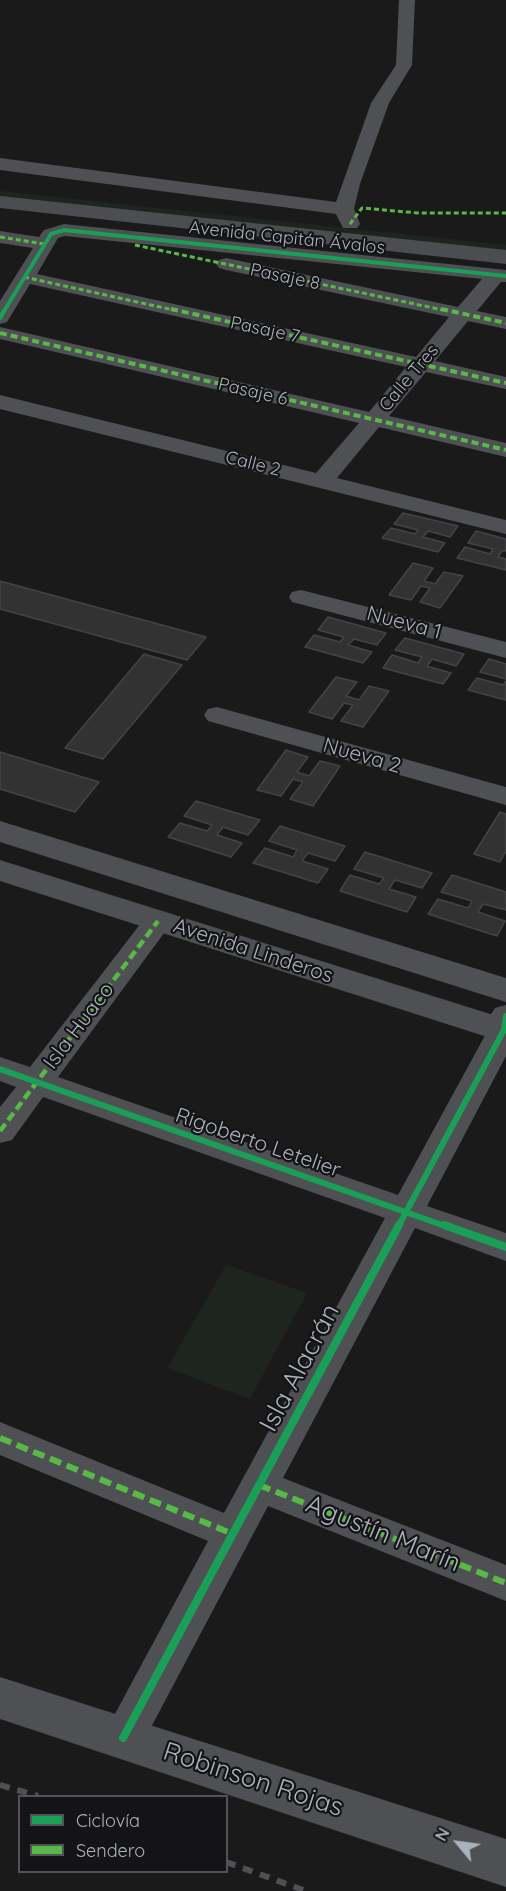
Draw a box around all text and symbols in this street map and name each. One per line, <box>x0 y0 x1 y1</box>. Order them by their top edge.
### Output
street label: Avenida Capitán Ávalos <box>188 217 386 259</box>
street label: Pasaje 8 <box>248 259 322 295</box>
street label: Pasaje 7 <box>228 312 302 348</box>
street label: Calle Tres <box>375 340 443 416</box>
street label: Pasaje 6 <box>216 374 290 410</box>
street label: Calle 2 <box>223 447 283 481</box>
street label: Nueva 1 <box>364 601 444 645</box>
street label: Nueva 2 <box>320 733 404 779</box>
street label: Avenida Linderos <box>170 913 336 989</box>
street label: Isla Huaco <box>38 978 120 1074</box>
street label: Rigoberto Letelier <box>172 1103 344 1183</box>
street label: Isla Alacrán <box>253 1299 347 1437</box>
street label: Agustín Marín <box>301 1489 465 1579</box>
street label: Robinson Rojas <box>159 1736 347 1824</box>
legend <box>18 1795 228 1873</box>
text: Ciclovía <box>76 1809 140 1832</box>
north arrow <box>428 1813 488 1873</box>
text: N <box>431 1824 454 1844</box>
text: Sendero <box>76 1839 145 1862</box>

